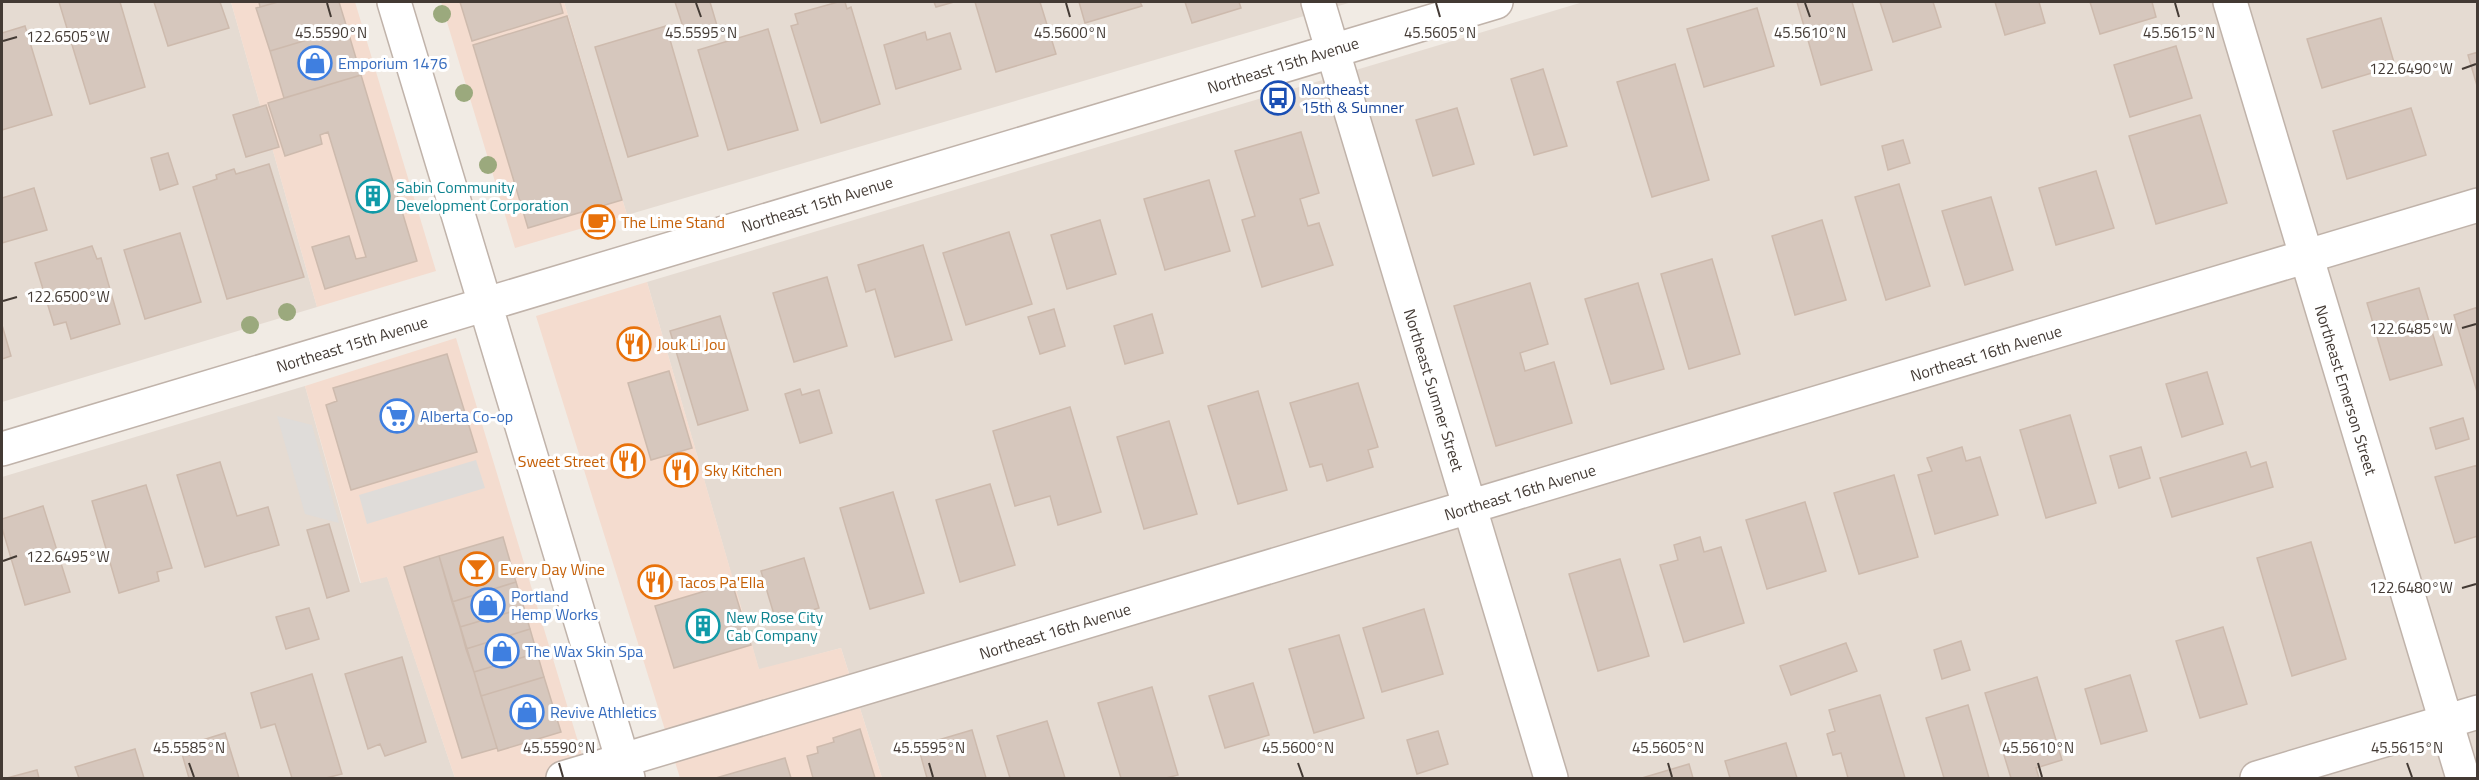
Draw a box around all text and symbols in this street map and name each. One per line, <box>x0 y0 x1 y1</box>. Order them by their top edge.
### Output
text: 45.5590°N <box>295 21 367 44</box>
text: 45.5595°N <box>665 21 737 44</box>
text: 45.5600°N <box>1034 21 1106 44</box>
text: 45.5605°N <box>1404 21 1476 44</box>
text: 45.5610°N <box>1774 21 1846 44</box>
text: 45.5615°N <box>2143 21 2215 44</box>
text: 122.6505°W <box>26 25 110 48</box>
street label: Northeast 15th Avenue <box>1204 31 1362 99</box>
shop icon: Emporium 1476 <box>297 45 333 81</box>
place label: Emporium 1476 <box>338 51 447 75</box>
text: 122.6490°W <box>2369 57 2453 80</box>
place label: Northeast 15th & Sumner <box>1301 77 1404 119</box>
bus stop icon: Northeast 15th & Sumner <box>1260 80 1296 116</box>
street label: Northeast 15th Avenue <box>738 170 896 238</box>
place label: Sabin Community Development Corporation <box>396 175 569 217</box>
building icon: Sabin Community Development Corporation <box>355 178 391 214</box>
cafe icon: The Lime Stand <box>580 204 616 240</box>
place label: The Lime Stand <box>621 210 725 234</box>
text: 122.6500°W <box>26 285 110 308</box>
street label: Northeast Emerson Street <box>2309 302 2383 478</box>
street label: Northeast Sumner Street <box>1398 306 1470 475</box>
street label: Northeast 15th Avenue <box>273 310 431 378</box>
text: 122.6485°W <box>2369 317 2453 340</box>
street label: Northeast 16th Avenue <box>1907 319 2065 387</box>
restaurant icon: Jouk Li Jou <box>616 326 652 362</box>
place label: Jouk Li Jou <box>657 332 726 356</box>
supermarket icon: Alberta Co-op <box>379 398 415 434</box>
place label: Alberta Co-op <box>420 404 513 428</box>
restaurant icon: Sweet Street <box>610 443 646 479</box>
place label: Sweet Street <box>518 449 605 473</box>
restaurant icon: Sky Kitchen <box>663 452 699 488</box>
place label: Sky Kitchen <box>704 458 782 482</box>
street label: Northeast 16th Avenue <box>1441 458 1599 526</box>
text: 122.6495°W <box>26 545 110 568</box>
bar icon: Every Day Wine <box>459 551 495 587</box>
place label: Every Day Wine <box>500 557 605 581</box>
restaurant icon: Tacos Pa'Ella <box>637 564 673 600</box>
place label: Tacos Pa'Ella <box>678 570 764 594</box>
text: 122.6480°W <box>2369 576 2453 599</box>
place label: Portland Hemp Works <box>511 584 598 626</box>
shop icon: Portland Hemp Works <box>470 587 506 623</box>
street label: Northeast 16th Avenue <box>976 597 1134 665</box>
place label: New Rose City Cab Company <box>726 605 823 647</box>
building icon: New Rose City Cab Company <box>685 608 721 644</box>
shop icon: The Wax Skin Spa <box>484 633 520 669</box>
place label: The Wax Skin Spa <box>525 639 643 663</box>
shop icon: Revive Athletics <box>509 694 545 730</box>
place label: Revive Athletics <box>550 700 657 724</box>
text: 45.5585°N <box>153 736 225 759</box>
text: 45.5590°N <box>523 736 595 759</box>
text: 45.5595°N <box>893 736 965 759</box>
text: 45.5600°N <box>1262 736 1334 759</box>
text: 45.5605°N <box>1632 736 1704 759</box>
text: 45.5610°N <box>2002 736 2074 759</box>
text: 45.5615°N <box>2371 736 2443 759</box>

